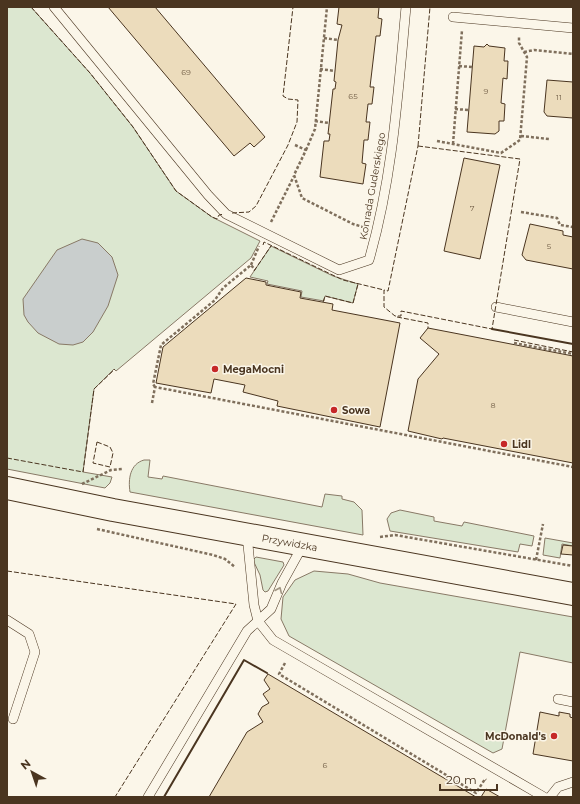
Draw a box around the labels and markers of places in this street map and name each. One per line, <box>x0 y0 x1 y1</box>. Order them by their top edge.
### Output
place label: MegaMocni <box>223 363 284 376</box>
marker: MegaMocni <box>210 364 220 374</box>
place label: Sowa <box>342 404 370 417</box>
marker: Sowa <box>329 405 339 415</box>
place label: Lidl <box>512 438 531 451</box>
marker: Lidl <box>499 439 509 449</box>
place label: McDonald's <box>485 730 547 743</box>
marker: McDonald's <box>549 731 559 741</box>

